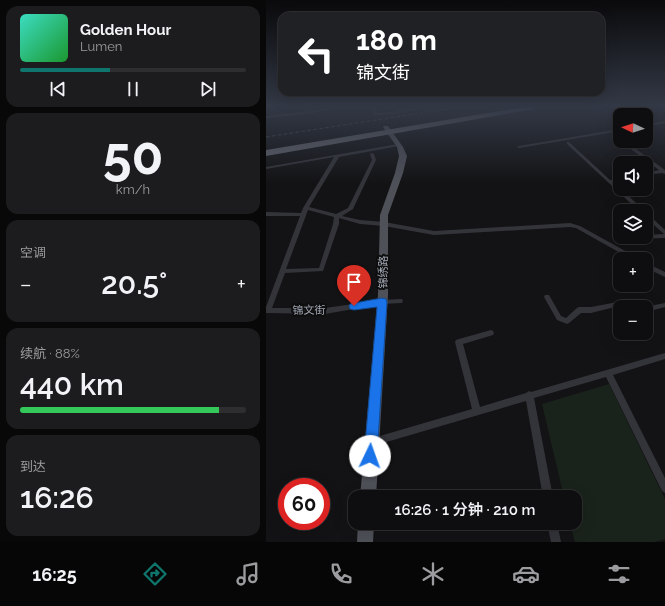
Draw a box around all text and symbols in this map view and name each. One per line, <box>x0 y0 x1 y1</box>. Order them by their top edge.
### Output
text: Golden Hour <box>80 21 171 39</box>
text: 180 m <box>356 24 437 57</box>
icon: left <box>290 28 342 80</box>
text: Lumen <box>80 39 122 54</box>
text: 锦文街 <box>356 62 410 83</box>
icon: previous <box>47 78 69 100</box>
icon: pause <box>122 78 144 100</box>
icon: next <box>197 78 219 100</box>
north arrow <box>613 108 653 148</box>
map controls <box>613 108 653 340</box>
text: 50 <box>103 125 163 186</box>
button: sound <box>613 156 653 196</box>
text: km/h <box>116 182 150 197</box>
button: layers <box>613 204 653 244</box>
text: 空调 <box>20 245 46 260</box>
button: + <box>613 252 653 292</box>
street label: 锦绣路 <box>377 256 390 289</box>
pin <box>337 265 371 306</box>
text: 20.5° <box>101 266 167 301</box>
text: − <box>20 271 32 297</box>
text: + <box>237 271 246 297</box>
icon: arrive <box>343 271 365 293</box>
button: − <box>613 300 653 340</box>
street label: 锦文街 <box>292 304 326 317</box>
text: 续航 · 88% <box>20 346 80 361</box>
text: 440 km <box>20 367 124 402</box>
position arrow <box>349 435 391 477</box>
text: 到达 <box>20 459 46 474</box>
speed limit sign: 60 <box>278 478 330 530</box>
text: 16:26 <box>20 480 94 515</box>
text: 16:26 · 1 分钟 · 210 m <box>395 501 535 519</box>
icon: directions <box>141 560 169 588</box>
icon: music <box>234 560 262 588</box>
icon: phone <box>327 560 355 588</box>
icon: climate <box>419 560 447 588</box>
icon: car <box>512 560 540 588</box>
icon: filters <box>605 560 633 588</box>
text: 16:25 <box>32 564 77 585</box>

